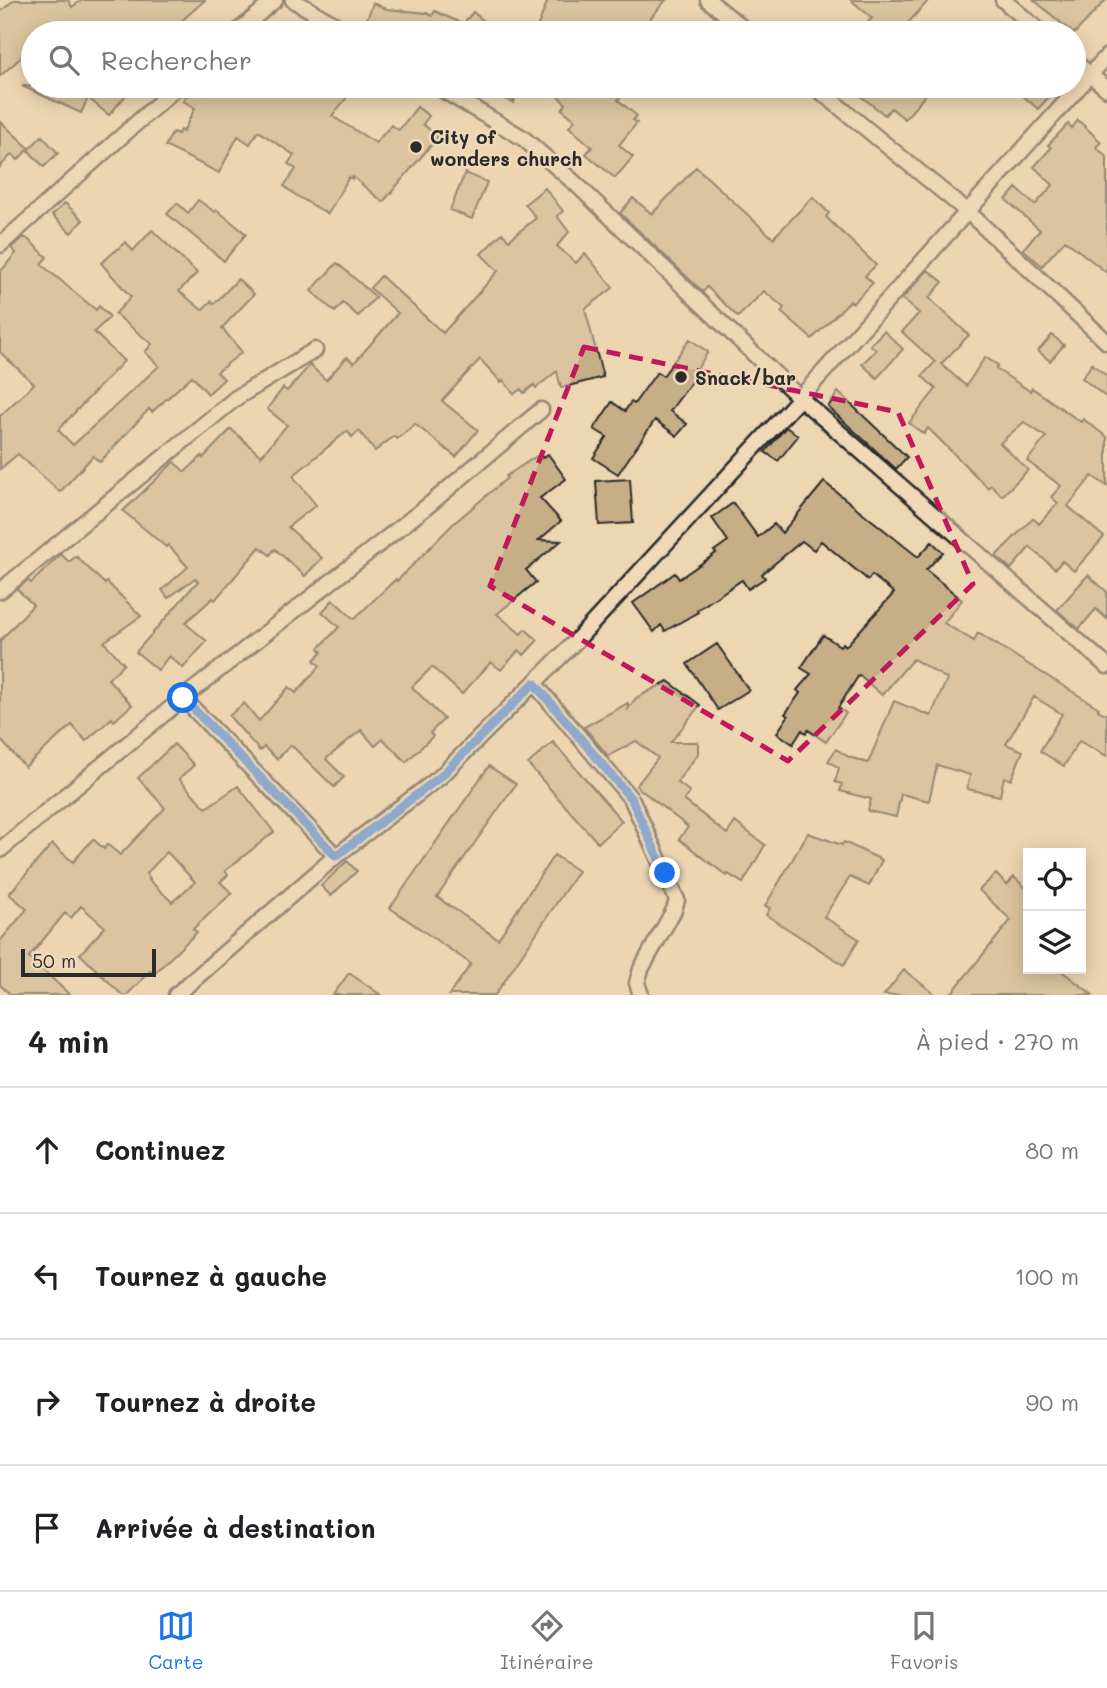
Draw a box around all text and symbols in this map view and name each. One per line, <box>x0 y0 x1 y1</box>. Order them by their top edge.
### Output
search box <box>21 21 1086 98</box>
icon: search <box>45 41 83 79</box>
text: Rechercher <box>101 43 252 77</box>
place label: City of wonders church <box>430 124 582 171</box>
marker: City of wonders church <box>408 139 424 155</box>
place label: Snack/bar <box>695 365 796 390</box>
marker: Snack/bar <box>673 369 689 385</box>
route start <box>167 682 198 713</box>
map controls <box>1023 848 1086 974</box>
button: locate <box>1023 848 1086 911</box>
route end <box>649 857 680 888</box>
button: layers <box>1023 911 1086 974</box>
scale bar <box>21 946 156 978</box>
text: 50 m <box>32 948 76 973</box>
text: 4 min <box>28 1021 109 1061</box>
text: À pied · 270 m <box>915 1026 1079 1056</box>
icon: ahead <box>28 1131 66 1169</box>
text: Continuez <box>95 1133 225 1167</box>
text: 80 m <box>1025 1135 1079 1165</box>
icon: left <box>28 1257 66 1295</box>
text: Tournez à gauche <box>95 1259 327 1293</box>
text: 100 m <box>1015 1261 1079 1291</box>
icon: right <box>28 1383 66 1421</box>
text: Tournez à droite <box>95 1385 316 1419</box>
text: 90 m <box>1026 1387 1079 1417</box>
icon: arrive <box>28 1509 66 1547</box>
text: Arrivée à destination <box>95 1511 375 1545</box>
tab: Carte <box>148 1607 203 1674</box>
tab: Itinéraire <box>500 1607 593 1674</box>
tab: Favoris <box>890 1607 959 1674</box>

